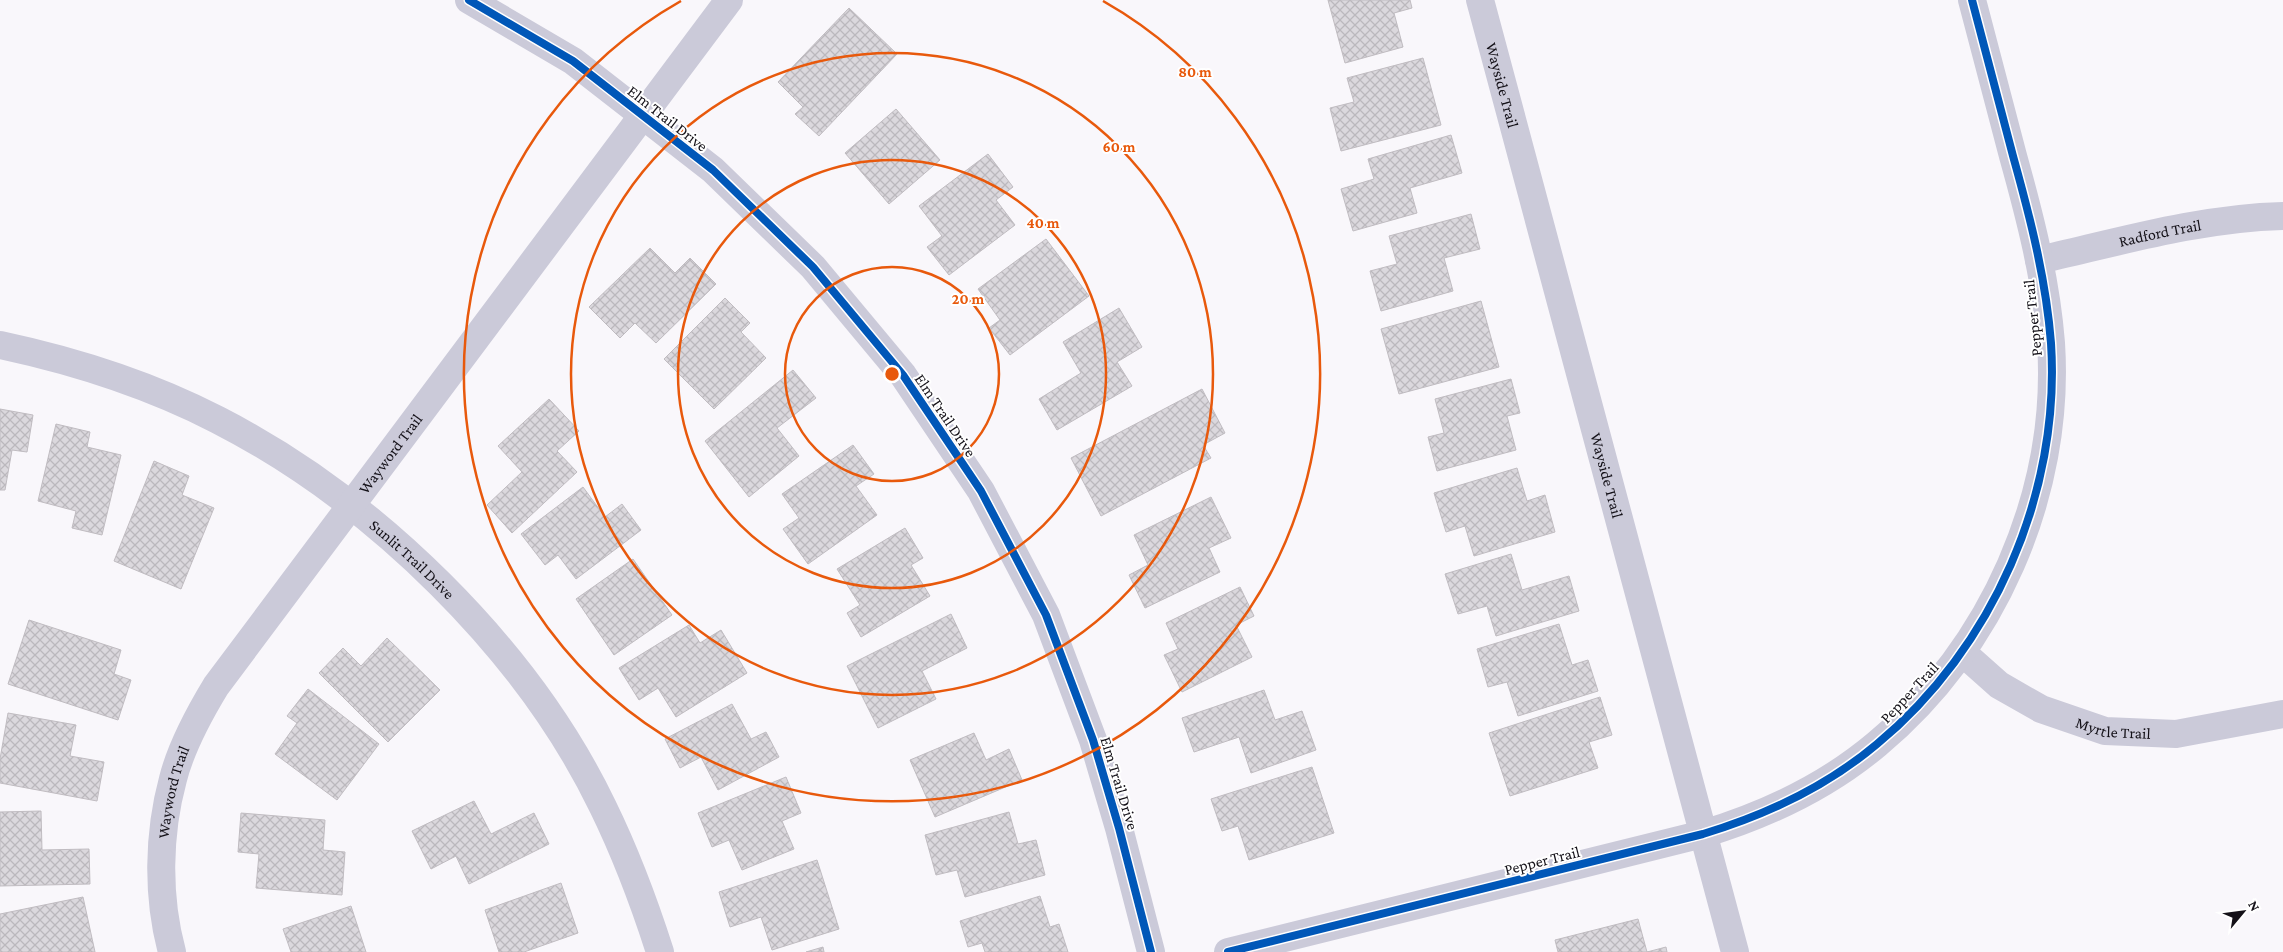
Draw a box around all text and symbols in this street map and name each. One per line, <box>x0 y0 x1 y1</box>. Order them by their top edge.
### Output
street label: Wayside Trail <box>1483 41 1522 130</box>
text: 80 m <box>1178 64 1212 80</box>
street label: Elm Trail Drive <box>624 82 711 155</box>
text: 60 m <box>1103 139 1136 155</box>
text: 40 m <box>1027 215 1060 231</box>
street label: Radford Trail <box>2117 216 2202 250</box>
street label: Pepper Trail <box>2020 279 2046 357</box>
text: 20 m <box>952 291 984 307</box>
centre of rings <box>883 365 901 383</box>
street label: Elm Trail Drive <box>912 371 980 460</box>
street label: Wayword Trail <box>355 411 425 497</box>
street label: Wayside Trail <box>1587 431 1626 520</box>
street label: Sunlit Trail Drive <box>366 516 458 602</box>
street label: Pepper Trail <box>1877 658 1943 727</box>
street label: Myrtle Trail <box>2074 714 2151 742</box>
street label: Elm Trail Drive <box>1097 735 1142 832</box>
street label: Wayword Trail <box>155 743 192 839</box>
street label: Pepper Trail <box>1503 843 1582 879</box>
north arrow <box>2218 887 2268 937</box>
text: N <box>2245 898 2264 914</box>

